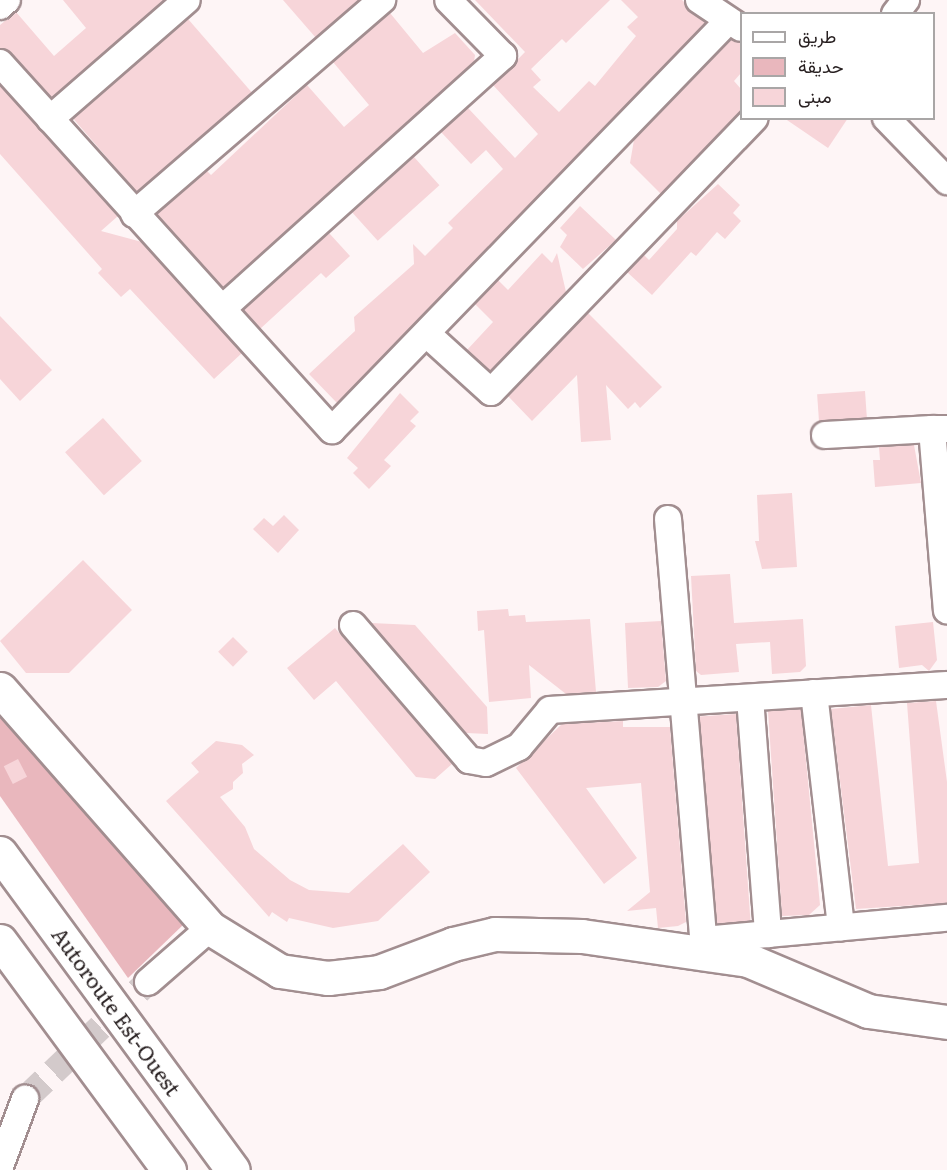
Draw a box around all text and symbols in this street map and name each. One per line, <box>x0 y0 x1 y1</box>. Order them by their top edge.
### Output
legend <box>740 12 935 120</box>
text: طريق <box>798 22 836 49</box>
text: حديقة <box>798 52 844 79</box>
text: مبنى <box>798 82 832 109</box>
street label: Autoroute Est-Ouest <box>47 922 187 1100</box>

